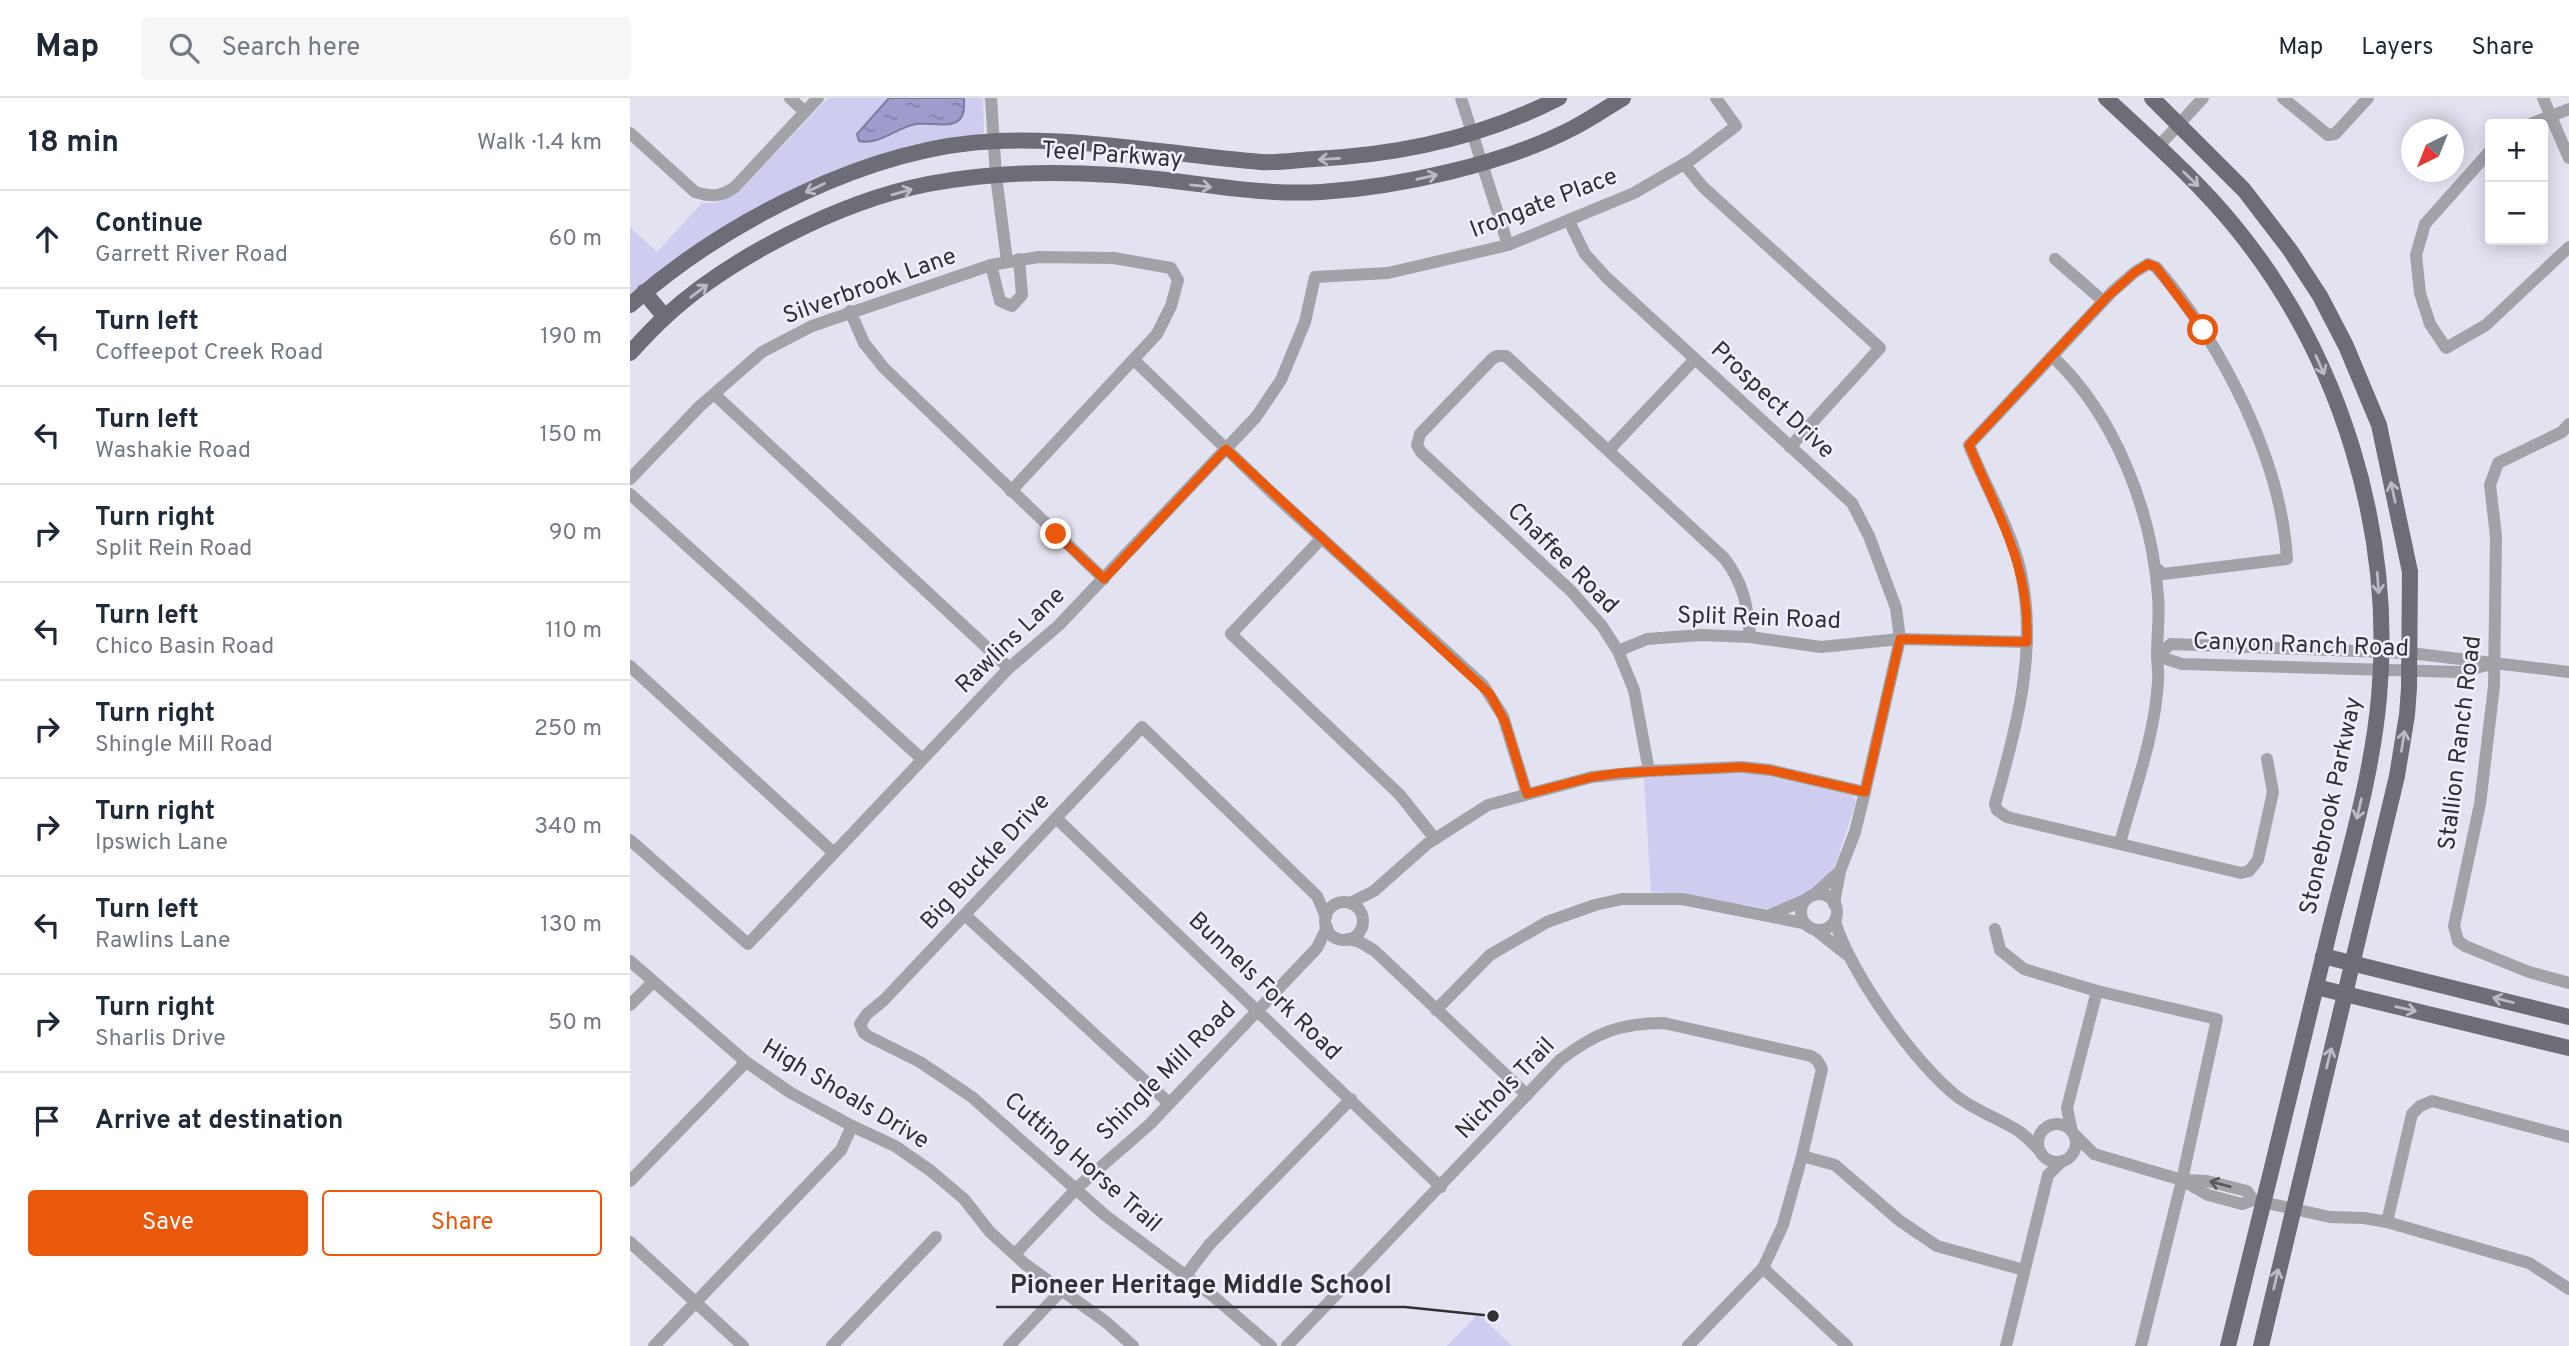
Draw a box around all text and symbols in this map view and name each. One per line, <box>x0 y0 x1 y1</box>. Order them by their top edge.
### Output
search box <box>141 17 631 80</box>
text: Map <box>35 27 99 69</box>
icon: search <box>165 29 203 67</box>
text: Search here <box>221 32 360 65</box>
text: Map <box>2278 33 2323 63</box>
text: Layers <box>2361 33 2433 63</box>
text: Share <box>2471 33 2534 63</box>
north arrow <box>2401 119 2464 182</box>
map controls <box>2485 119 2548 245</box>
button: + <box>2485 119 2548 182</box>
text: 18 min <box>28 125 119 162</box>
text: Walk · 1.4 km <box>477 129 602 158</box>
street label: Teel Parkway <box>1040 136 1184 176</box>
one-way arrow <box>1317 152 1340 165</box>
street label: Irongate Place <box>1466 162 1622 246</box>
one-way arrow <box>1415 169 1438 183</box>
one-way arrow <box>2182 170 2199 187</box>
one-way arrow <box>1189 179 1211 192</box>
one-way arrow <box>805 182 826 195</box>
button: − <box>2485 182 2548 245</box>
one-way arrow <box>891 184 913 197</box>
text: Continue <box>95 208 203 241</box>
icon: ahead <box>28 220 66 258</box>
text: 60 m <box>549 225 602 254</box>
text: Garrett River Road <box>95 241 288 270</box>
street label: Silverbrook Lane <box>779 242 961 332</box>
one-way arrow <box>689 284 708 298</box>
text: Turn left <box>95 306 199 339</box>
route start <box>2187 314 2218 345</box>
icon: left <box>28 318 66 356</box>
text: 190 m <box>540 323 602 352</box>
street label: Prospect Drive <box>1704 336 1840 466</box>
text: Coffeepot Creek Road <box>95 339 323 368</box>
one-way arrow <box>2314 353 2327 375</box>
text: Turn left <box>95 404 199 437</box>
icon: left <box>28 416 66 454</box>
text: 150 m <box>540 421 602 450</box>
text: Washakie Road <box>95 437 251 466</box>
one-way arrow <box>2386 481 2400 504</box>
street label: Chaffee Road <box>1500 497 1624 621</box>
text: Turn right <box>95 502 215 535</box>
icon: right <box>28 514 66 552</box>
route end <box>1040 518 1071 549</box>
text: 90 m <box>549 519 602 548</box>
text: Split Rein Road <box>95 535 252 564</box>
one-way arrow <box>2372 572 2385 594</box>
street label: Rawlins Lane <box>950 581 1072 701</box>
text: Turn left <box>95 600 199 633</box>
street label: Split Rein Road <box>1676 601 1842 637</box>
icon: left <box>28 612 66 650</box>
text: 110 m <box>545 617 602 646</box>
street label: Canyon Ranch Road <box>2192 627 2410 665</box>
text: Chico Basin Road <box>95 633 274 662</box>
street label: Stallion Ranch Road <box>2433 634 2489 852</box>
street label: Stonebrook Parkway <box>2294 694 2370 918</box>
text: Turn right <box>95 698 215 731</box>
icon: right <box>28 710 66 748</box>
text: 250 m <box>534 715 602 744</box>
text: Shingle Mill Road <box>95 731 273 760</box>
one-way arrow <box>2397 731 2410 753</box>
street label: Big Buckle Drive <box>915 787 1057 937</box>
text: Turn right <box>95 796 215 829</box>
one-way arrow <box>2352 797 2365 820</box>
icon: right <box>28 808 66 846</box>
text: 340 m <box>534 813 602 842</box>
text: Ipswich Lane <box>95 829 228 858</box>
text: Turn left <box>95 894 199 927</box>
icon: left <box>28 906 66 944</box>
street label: Bunnels Fork Road <box>1181 906 1347 1068</box>
text: 130 m <box>540 911 602 940</box>
text: Rawlins Lane <box>95 927 230 956</box>
text: Turn right <box>95 992 215 1025</box>
one-way arrow <box>2492 993 2515 1006</box>
street label: Shingle Mill Road <box>1091 996 1243 1148</box>
one-way arrow <box>2394 1003 2417 1016</box>
icon: right <box>28 1004 66 1042</box>
text: 50 m <box>548 1009 602 1038</box>
text: Sharlis Drive <box>95 1025 226 1054</box>
street label: Nichols Trail <box>1450 1032 1562 1146</box>
street label: High Shoals Drive <box>756 1033 934 1157</box>
one-way arrow <box>2323 1047 2336 1070</box>
street label: Cutting Horse Trail <box>997 1086 1167 1240</box>
icon: arrive <box>28 1102 66 1140</box>
text: Arrive at destination <box>95 1105 343 1138</box>
one-way arrow <box>2209 1177 2232 1190</box>
button: Save <box>28 1190 308 1256</box>
button: Share <box>322 1190 602 1256</box>
callout: Pioneer Heritage Middle School <box>996 1260 1405 1307</box>
one-way arrow <box>2270 1269 2283 1291</box>
text: Pioneer Heritage Middle School <box>1010 1270 1392 1303</box>

